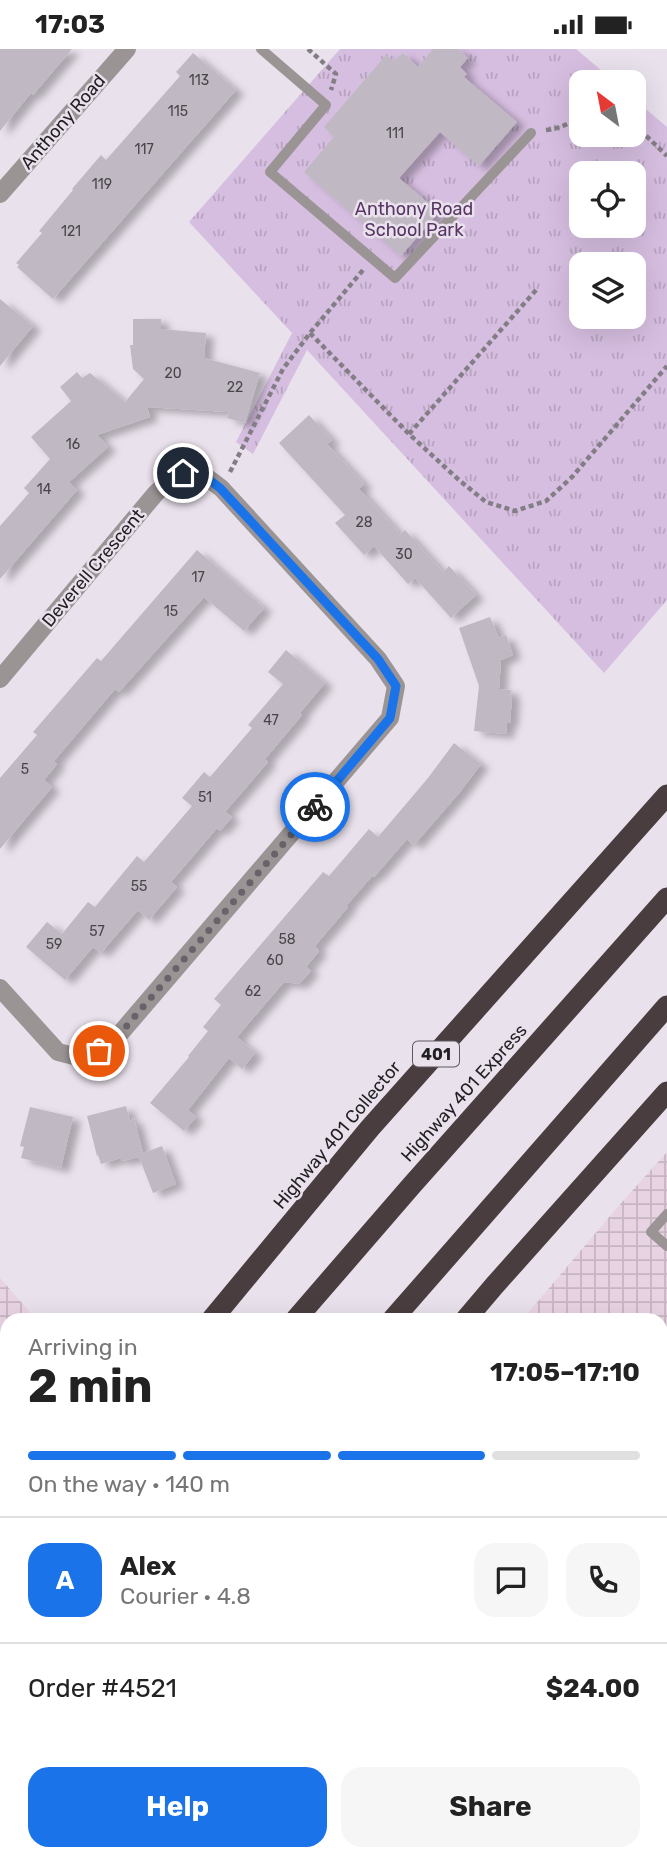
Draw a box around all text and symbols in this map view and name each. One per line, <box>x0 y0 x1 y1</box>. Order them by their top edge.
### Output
text: 17:03 <box>35 9 105 40</box>
street label: Anthony Road <box>16 70 110 174</box>
north arrow <box>569 70 646 147</box>
map controls <box>569 70 646 329</box>
house number: 113 <box>189 72 209 89</box>
house number: 115 <box>168 103 188 120</box>
house number: 111 <box>386 125 404 142</box>
house number: 117 <box>134 141 154 158</box>
button: locate <box>569 161 646 238</box>
house number: 119 <box>92 176 112 193</box>
park label: Anthony Road School Park <box>355 198 473 241</box>
house number: 121 <box>61 223 81 240</box>
button: layers <box>569 252 646 329</box>
house number: 20 <box>164 365 182 382</box>
house number: 22 <box>227 379 243 396</box>
house number: 16 <box>66 436 80 453</box>
pin <box>153 443 213 503</box>
icon: home <box>164 454 202 492</box>
house number: 14 <box>37 481 52 498</box>
street label: Deverell Crescent <box>37 504 149 632</box>
house number: 28 <box>355 514 373 531</box>
house number: 30 <box>395 546 413 563</box>
house number: 17 <box>191 569 205 586</box>
house number: 15 <box>164 603 178 620</box>
house number: 47 <box>263 712 279 729</box>
house number: 5 <box>21 761 29 778</box>
courier <box>280 772 350 842</box>
icon: bike <box>296 788 334 826</box>
house number: 51 <box>198 789 212 806</box>
house number: 55 <box>131 878 147 895</box>
house number: 57 <box>89 923 105 940</box>
house number: 58 <box>278 931 296 948</box>
house number: 59 <box>46 936 62 953</box>
house number: 60 <box>266 952 284 969</box>
house number: 62 <box>245 983 261 1000</box>
street label: Highway 401 Express <box>396 1020 532 1166</box>
pin <box>69 1021 129 1081</box>
icon: bag <box>80 1032 118 1070</box>
road number: 401 <box>413 1042 459 1067</box>
street label: Highway 401 Collector <box>269 1056 405 1214</box>
text: Arriving in <box>28 1333 138 1361</box>
text: 17:05–17:10 <box>490 1357 640 1388</box>
text: 2 min <box>28 1359 153 1414</box>
text: On the way · 140 m <box>28 1470 230 1498</box>
button: chat <box>474 1543 548 1617</box>
button: phone <box>566 1543 640 1617</box>
text: Alex <box>120 1551 176 1582</box>
text: A <box>56 1565 74 1596</box>
text: Courier · 4.8 <box>120 1582 251 1610</box>
text: Order #4521 <box>28 1673 177 1704</box>
text: $24.00 <box>546 1673 640 1704</box>
button: Help <box>28 1767 327 1847</box>
button: Share <box>341 1767 640 1847</box>

